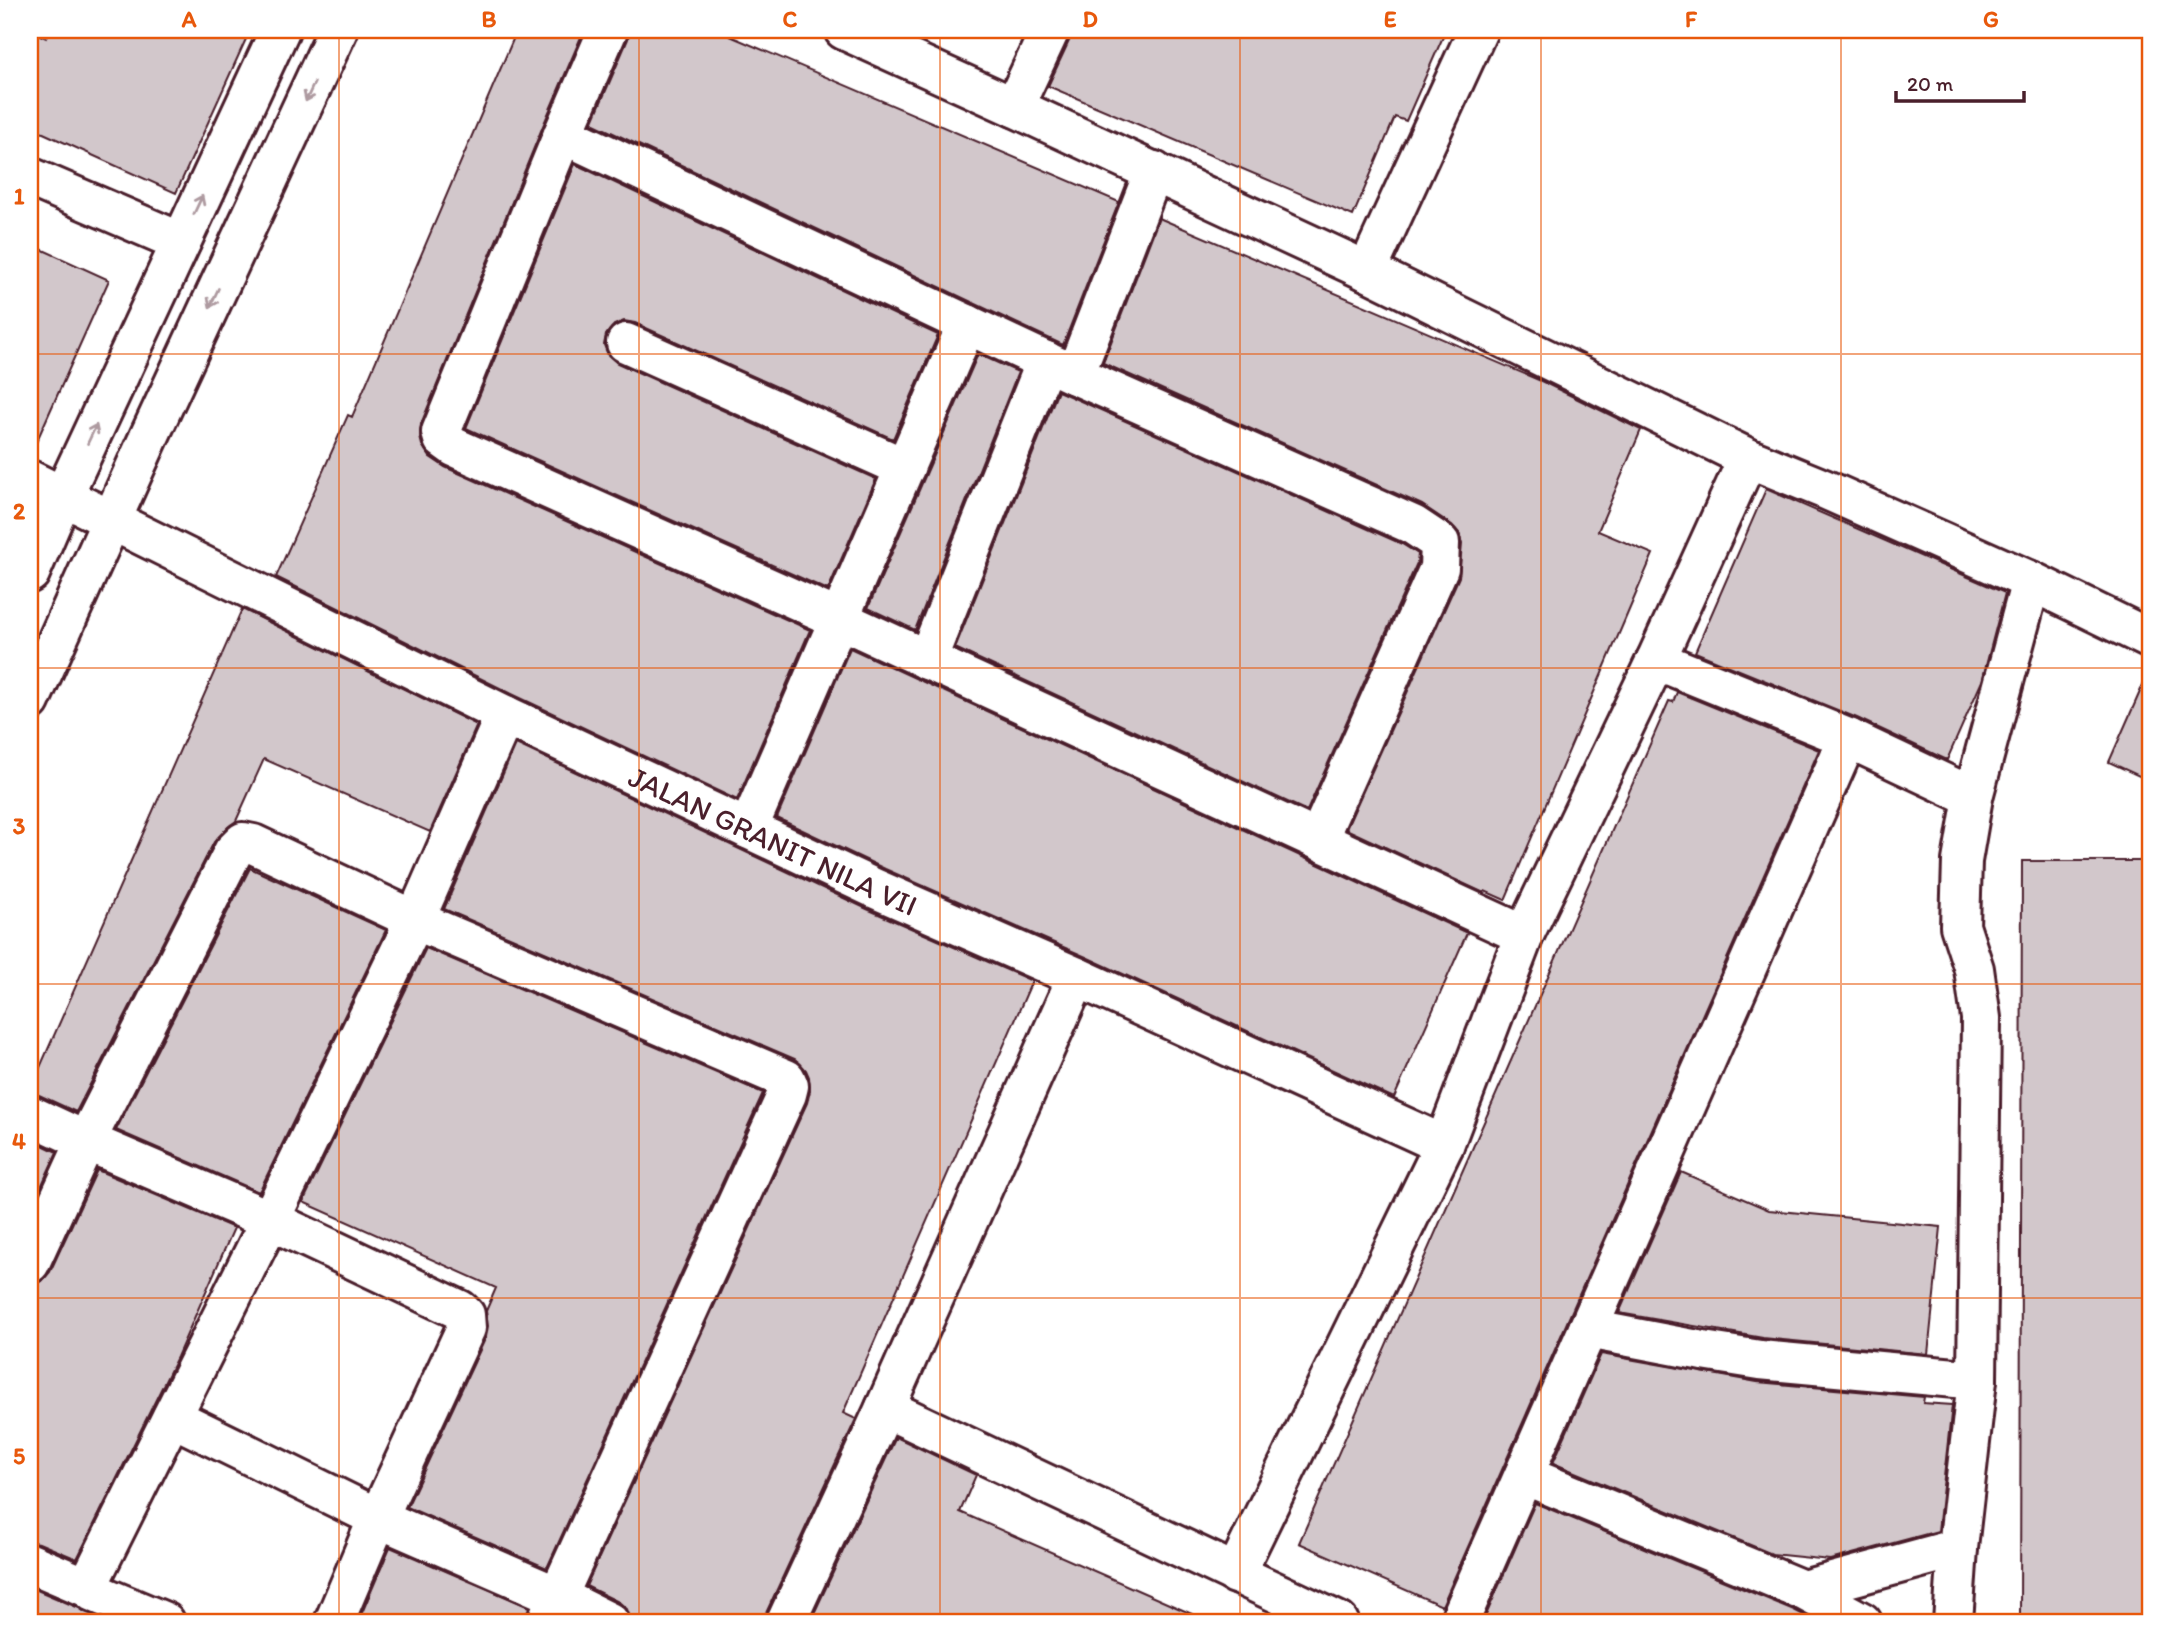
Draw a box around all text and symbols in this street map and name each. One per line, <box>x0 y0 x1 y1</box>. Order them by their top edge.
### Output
text: A <box>181 5 197 33</box>
text: B <box>482 5 497 33</box>
text: C <box>783 5 798 33</box>
text: D <box>1082 5 1098 33</box>
text: E <box>1384 5 1397 33</box>
text: F <box>1685 5 1698 33</box>
text: G <box>1983 5 1999 33</box>
scale bar <box>1896 60 2024 104</box>
text: 20 m <box>1907 71 1954 96</box>
one-way arrow <box>302 81 315 102</box>
text: 1 <box>14 182 25 210</box>
one-way arrow <box>192 195 205 216</box>
one-way arrow <box>206 287 220 308</box>
one-way arrow <box>86 424 99 445</box>
text: 2 <box>13 497 26 525</box>
street label: JALAN GRANIT NILA VII <box>623 757 923 923</box>
text: 3 <box>13 812 26 840</box>
text: 4 <box>12 1127 26 1155</box>
text: 5 <box>13 1442 25 1470</box>

